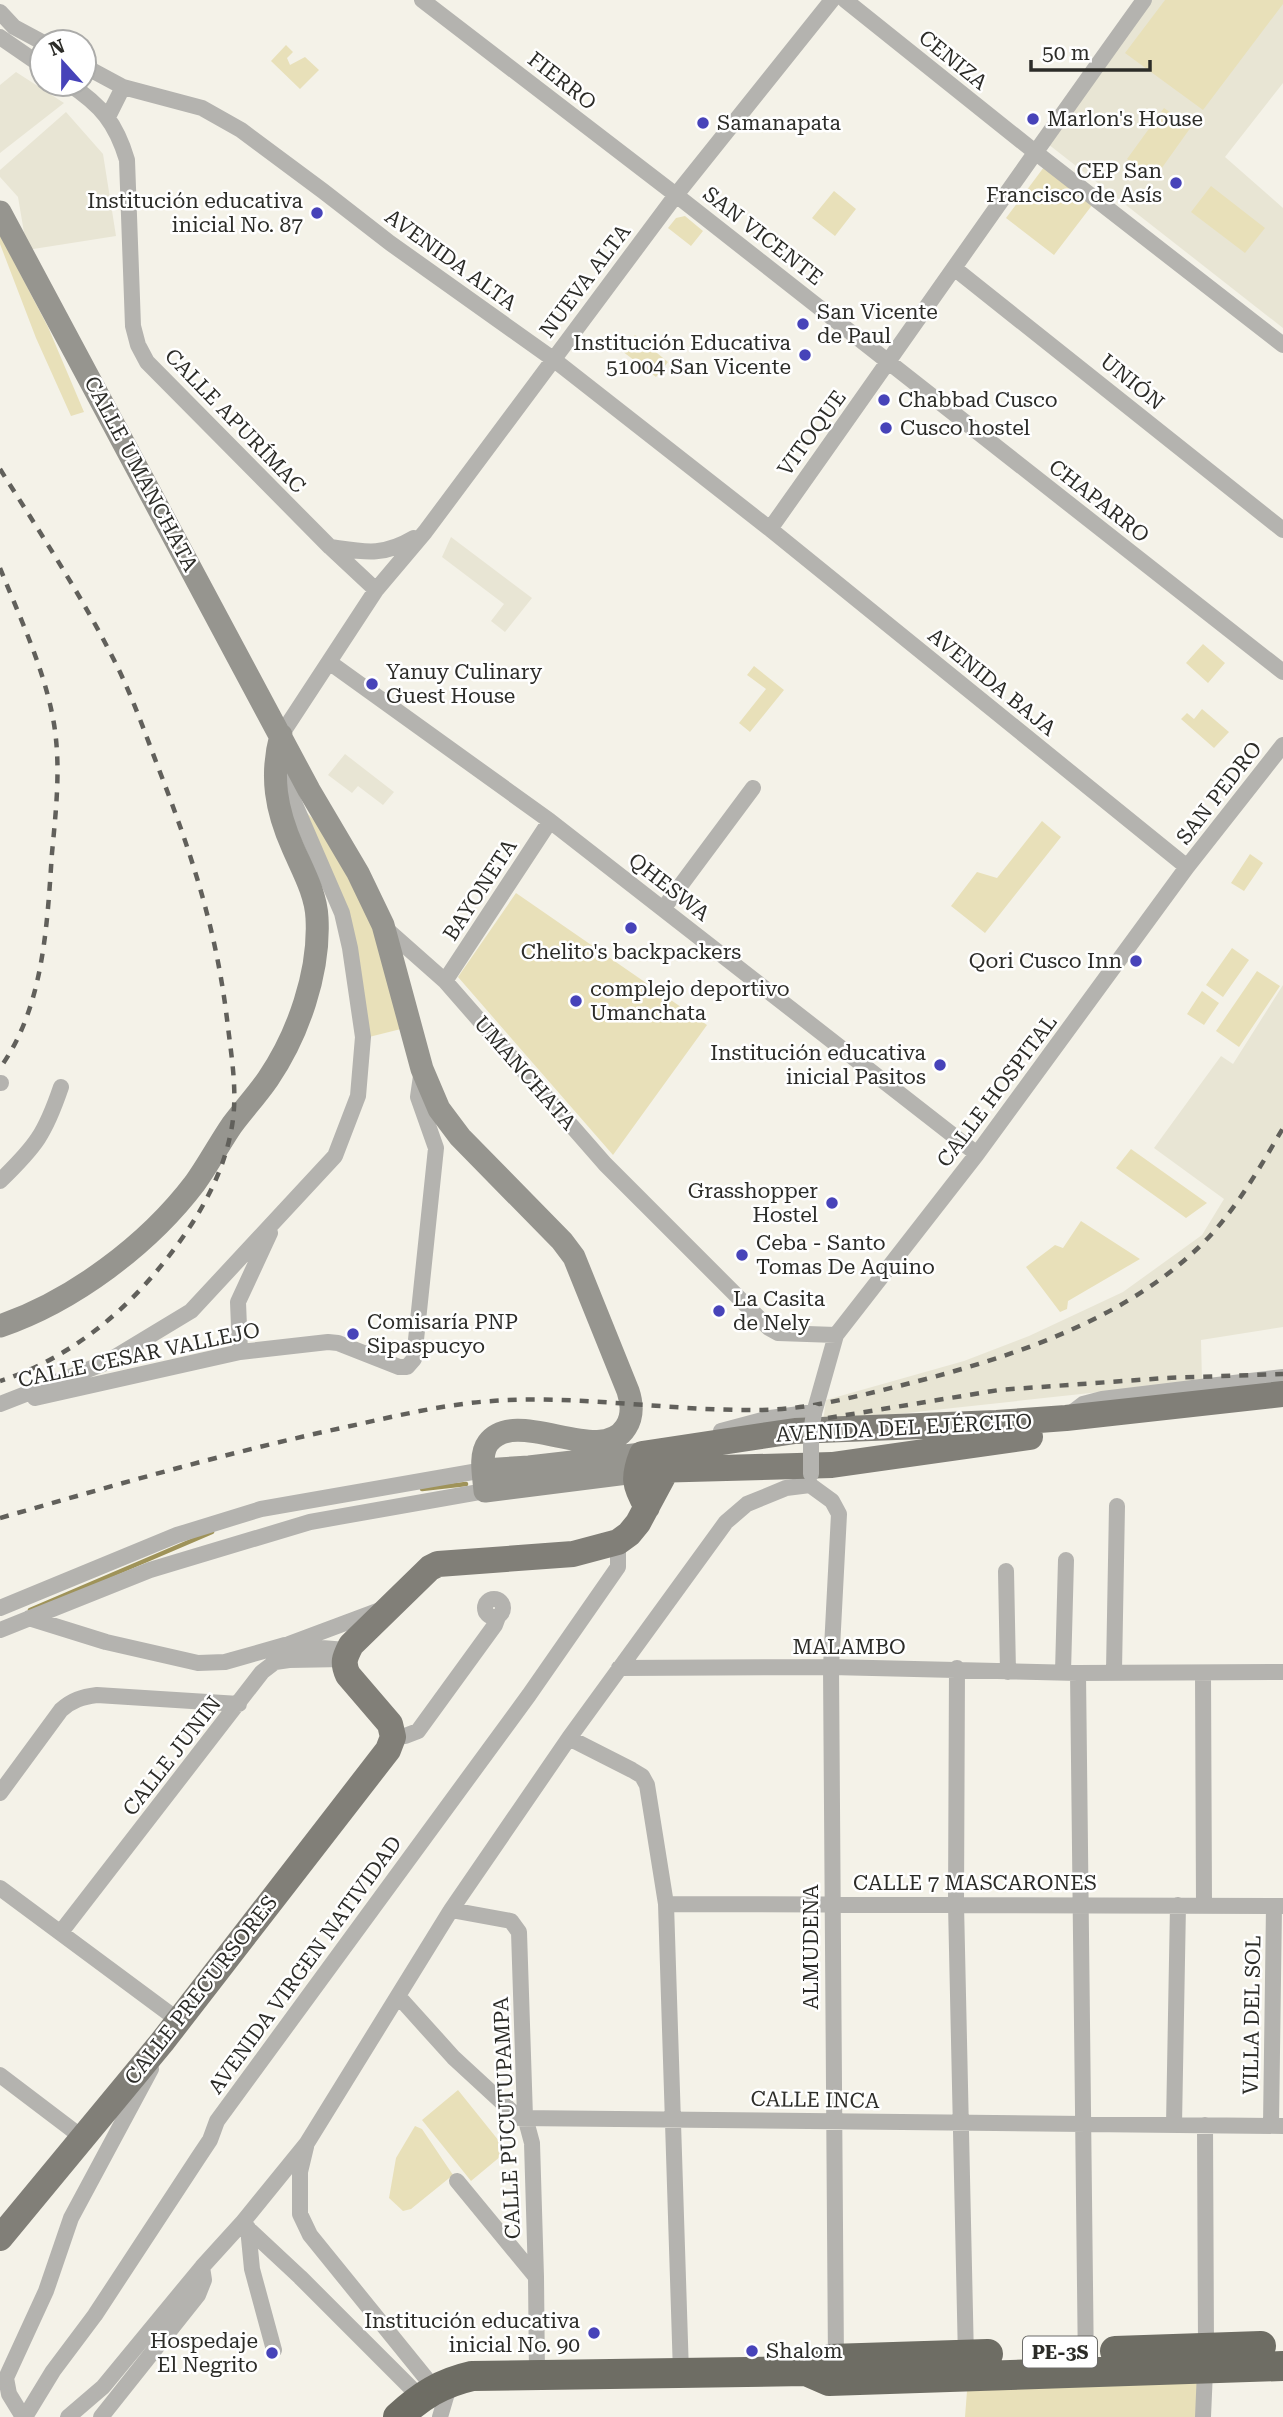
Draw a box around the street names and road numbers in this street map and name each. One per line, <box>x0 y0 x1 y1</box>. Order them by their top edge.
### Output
street label: CENIZA <box>914 25 992 95</box>
street label: FIERRO <box>523 47 601 115</box>
street label: SAN VICENTE <box>698 182 828 290</box>
street label: AVENIDA ALTA <box>381 204 522 316</box>
street label: NUEVA ALTA <box>535 220 635 342</box>
street label: CALLE APURÍMAC <box>160 343 311 498</box>
street label: UNIÓN <box>1095 348 1170 415</box>
street label: CALLE UMANCHATA <box>79 372 203 576</box>
street label: VITOQUE <box>773 386 851 480</box>
street label: CHAPARRO <box>1044 455 1154 547</box>
street label: AVENIDA BAJA <box>923 623 1061 741</box>
street label: SAN PEDRO <box>1171 737 1267 849</box>
street label: BAYONETA <box>438 835 522 945</box>
street label: QHESWA <box>624 848 714 926</box>
street label: CALLE HOSPITAL <box>932 1010 1062 1172</box>
street label: UMANCHATA <box>469 1011 581 1135</box>
street label: CALLE CESAR VALLEJO <box>16 1318 262 1392</box>
street label: AVENIDA DEL EJÉRCITO <box>775 1408 1033 1447</box>
street label: MALAMBO <box>792 1635 906 1659</box>
street label: CALLE JUNIN <box>118 1691 226 1820</box>
street label: AVENIDA VIRGEN NATIVIDAD <box>203 1831 407 2099</box>
street label: CALLE 7 MASCARONES <box>853 1871 1097 1895</box>
street label: ALMUDENA <box>799 1884 823 2010</box>
street label: CALLE PRECURSORES <box>120 1891 282 2089</box>
street label: VILLA DEL SOL <box>1239 1935 1265 2095</box>
street label: CALLE PUCUTUPAMPA <box>489 1996 525 2240</box>
street label: CALLE INCA <box>750 2087 880 2113</box>
road number: PE-3S <box>1023 2336 1097 2368</box>

